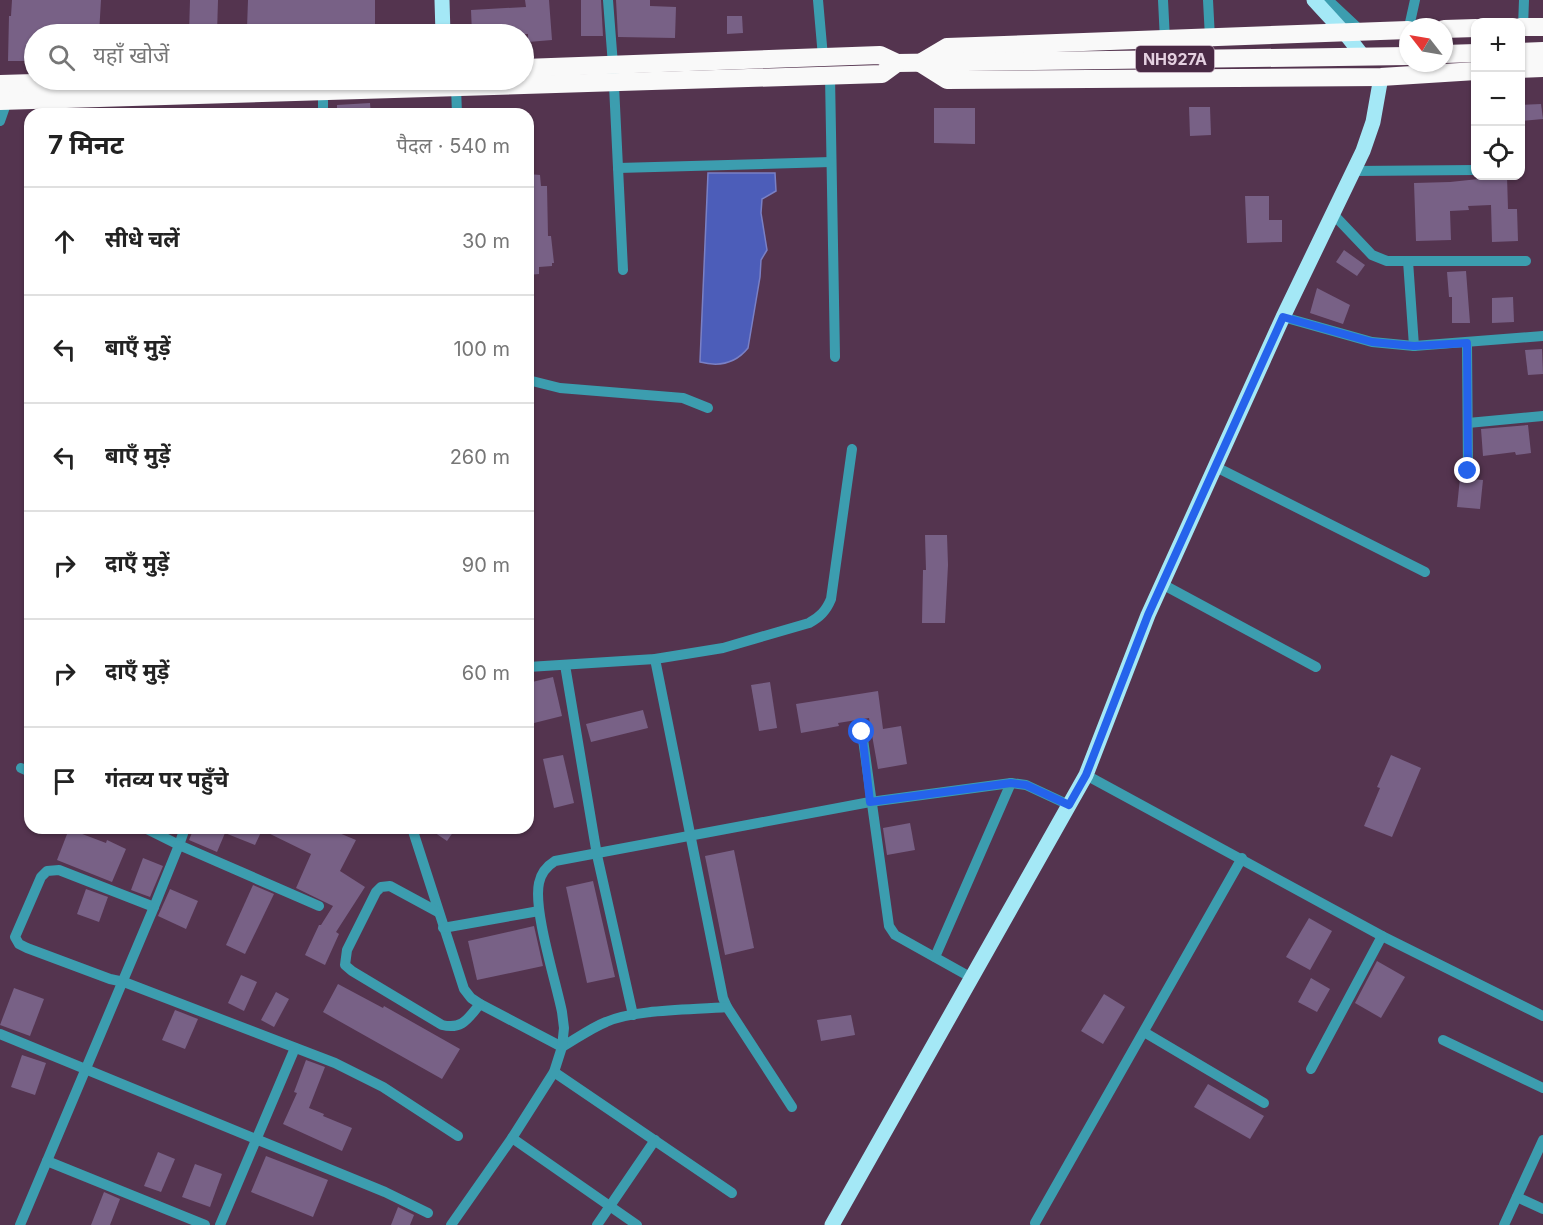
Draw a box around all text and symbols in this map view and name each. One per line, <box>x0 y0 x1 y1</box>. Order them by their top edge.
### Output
north arrow <box>1399 18 1453 72</box>
map controls <box>1471 18 1525 180</box>
button: + <box>1471 18 1525 72</box>
search box <box>24 24 534 90</box>
icon: search <box>45 41 78 74</box>
text: यहाँ खोजें <box>93 42 169 68</box>
road number: NH927A <box>1136 46 1214 72</box>
button: − <box>1471 72 1525 126</box>
button: locate <box>1471 126 1525 180</box>
text: 7 मिनट <box>48 129 124 160</box>
text: पैदल · 540 m <box>397 134 510 158</box>
icon: ahead <box>48 225 81 258</box>
text: सीधे चलें <box>105 226 180 252</box>
text: 30 m <box>462 229 510 253</box>
icon: left <box>48 333 81 366</box>
text: बाएँ मुड़ें <box>105 334 171 360</box>
text: 100 m <box>453 337 510 361</box>
icon: left <box>48 441 81 474</box>
text: बाएँ मुड़ें <box>105 442 171 468</box>
text: 260 m <box>450 445 510 469</box>
route end <box>1454 457 1480 483</box>
icon: right <box>48 549 81 582</box>
text: दाएँ मुड़ें <box>105 550 169 576</box>
text: 90 m <box>462 553 510 577</box>
icon: right <box>48 657 81 690</box>
text: दाएँ मुड़ें <box>105 658 169 684</box>
text: 60 m <box>462 661 510 685</box>
route start <box>848 718 874 744</box>
icon: arrive <box>48 765 81 798</box>
text: गंतव्य पर पहुँचे <box>105 766 229 792</box>

